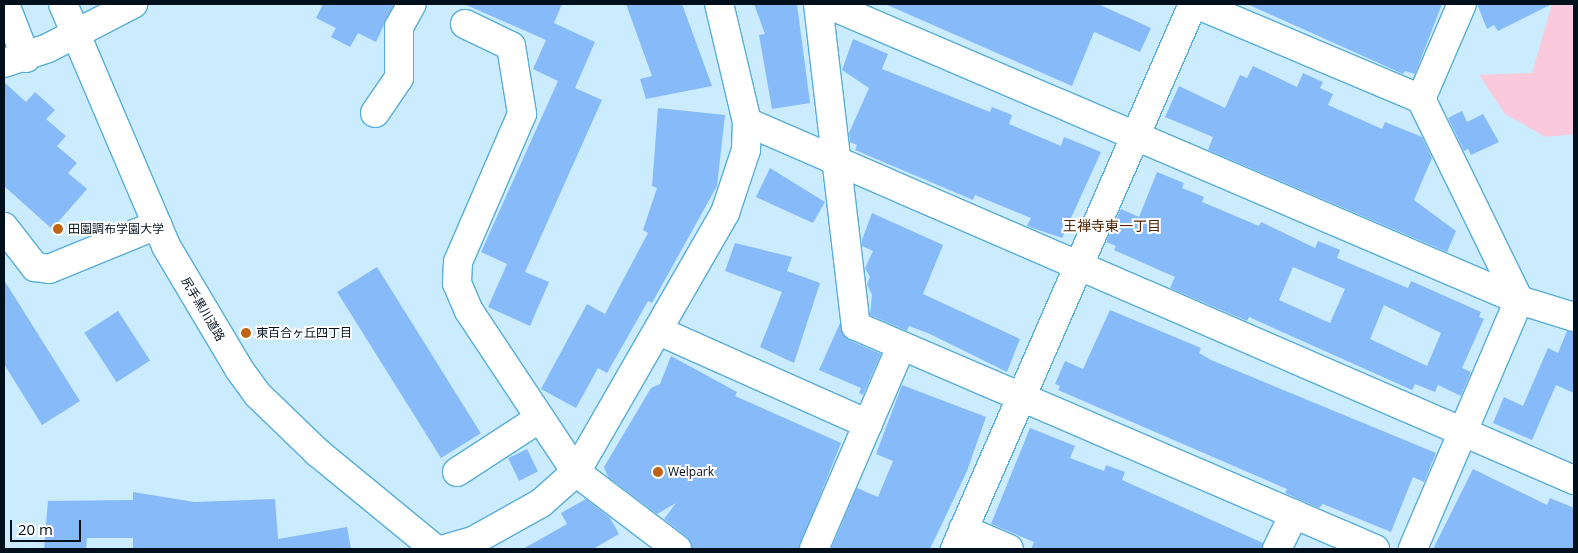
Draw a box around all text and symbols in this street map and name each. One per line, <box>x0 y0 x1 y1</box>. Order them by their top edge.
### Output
district label: 王禅寺東一丁目 <box>1063 218 1161 234</box>
place label: 田園調布学園大学 <box>68 222 164 236</box>
marker: 田園調布学園大学 <box>52 223 64 235</box>
street label: 尻手黒川道路 <box>178 274 228 344</box>
place label: 東百合ヶ丘四丁目 <box>256 326 352 340</box>
marker: 東百合ヶ丘四丁目 <box>240 327 252 339</box>
place label: Welpark <box>668 465 714 479</box>
marker: Welpark <box>652 466 664 478</box>
scale bar <box>12 510 84 542</box>
text: 20 m <box>18 519 53 539</box>

